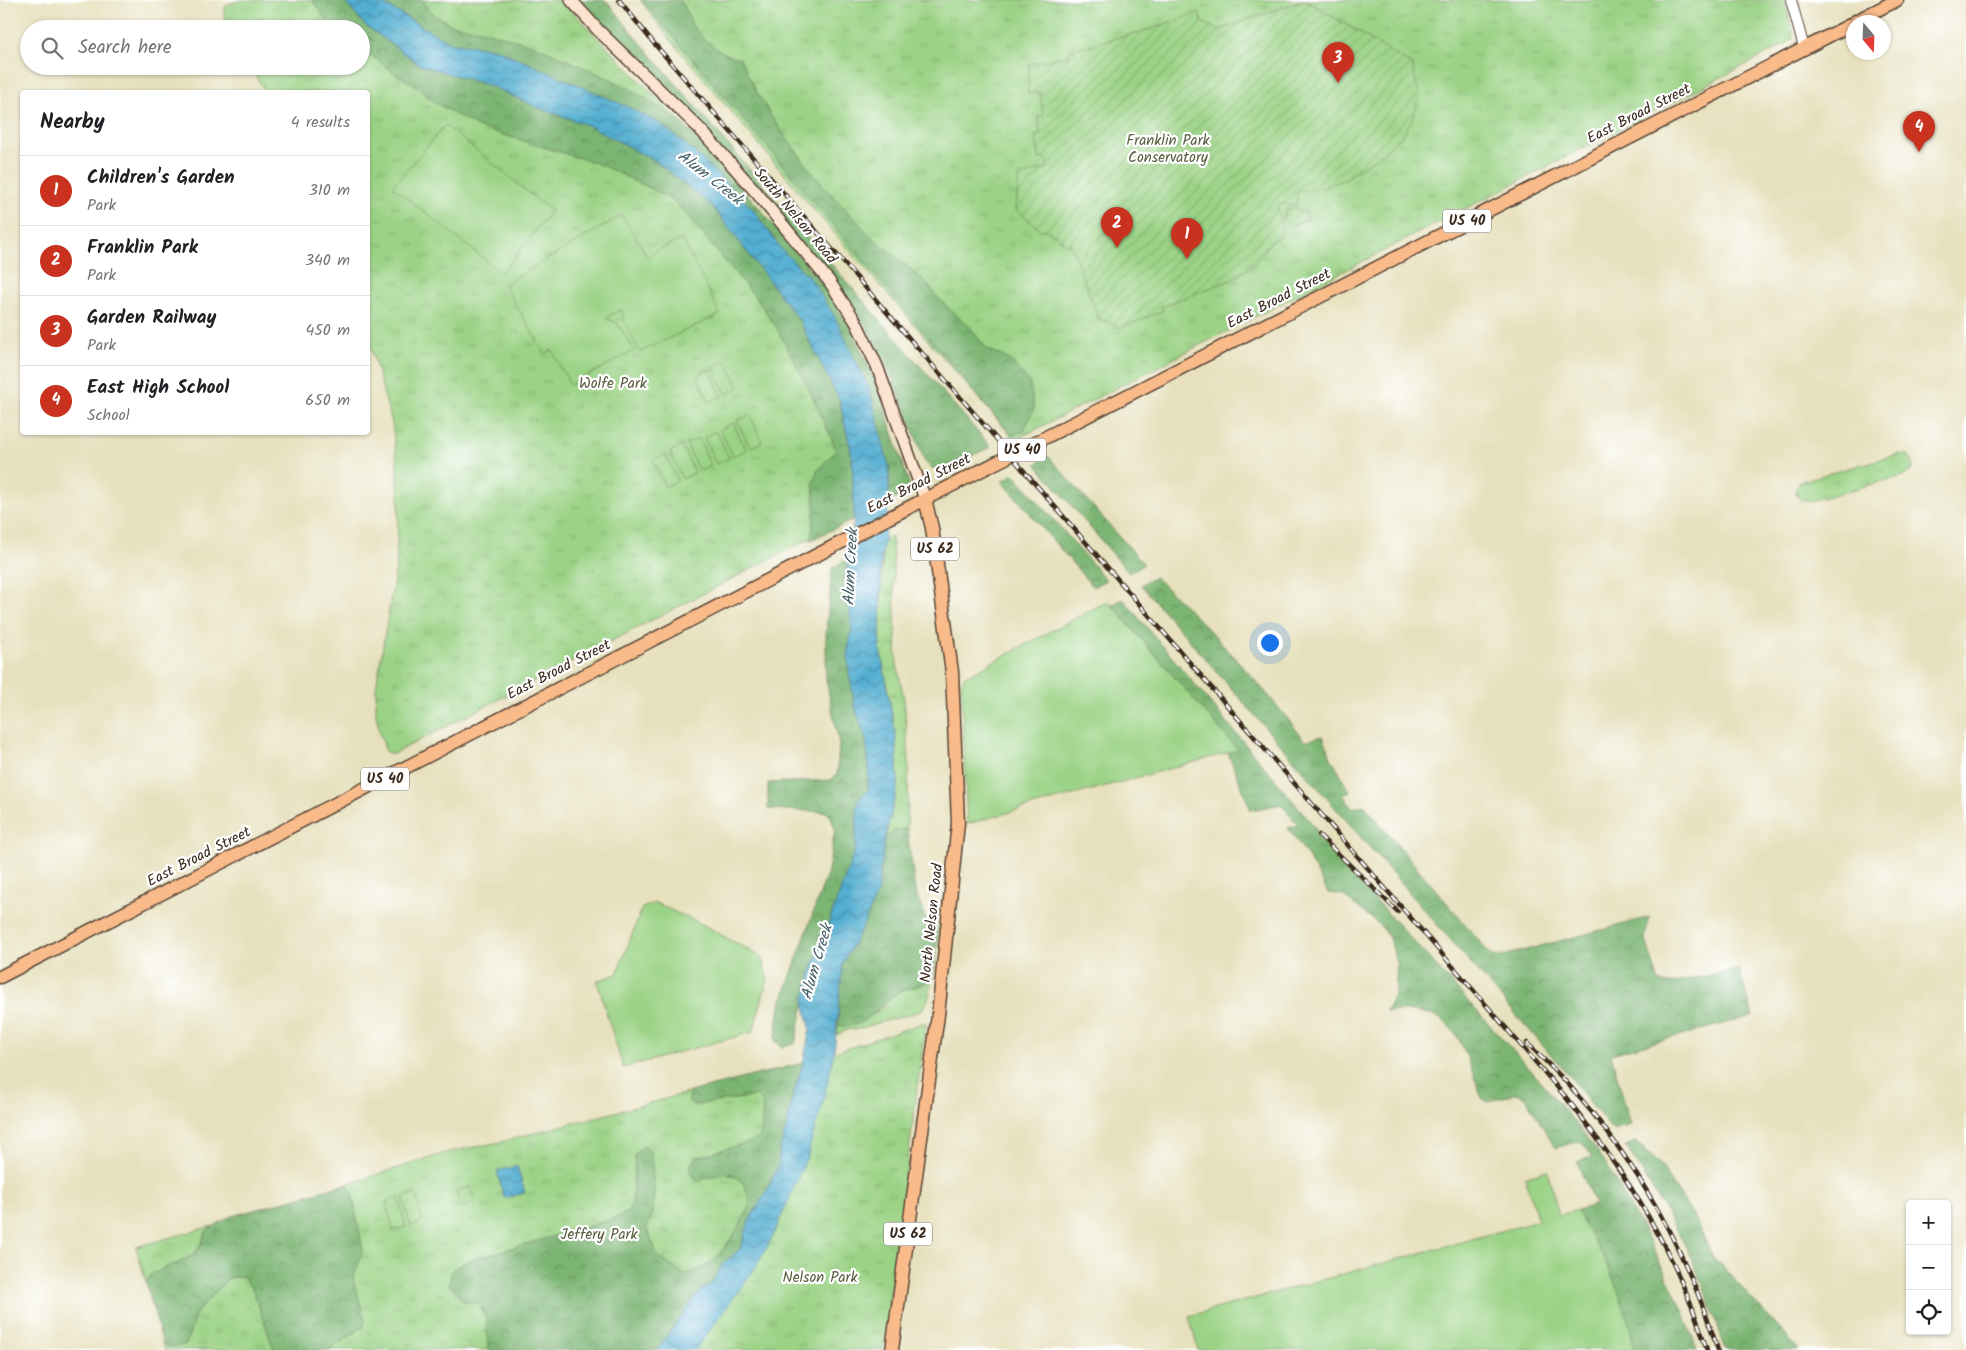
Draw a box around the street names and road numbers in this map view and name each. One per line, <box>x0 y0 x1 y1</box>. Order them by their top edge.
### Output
street label: East Broad Street <box>1583 77 1695 151</box>
street label: South Nelson Road <box>747 162 843 270</box>
road number: US 40 <box>1443 210 1491 232</box>
street label: East Broad Street <box>1223 262 1335 336</box>
road number: US 40 <box>998 438 1046 462</box>
street label: East Broad Street <box>863 447 975 521</box>
road number: US 62 <box>911 538 959 560</box>
street label: East Broad Street <box>503 633 615 707</box>
road number: US 40 <box>361 768 409 791</box>
street label: East Broad Street <box>143 820 255 894</box>
street label: North Nelson Road <box>914 862 950 984</box>
road number: US 62 <box>884 1222 932 1246</box>

